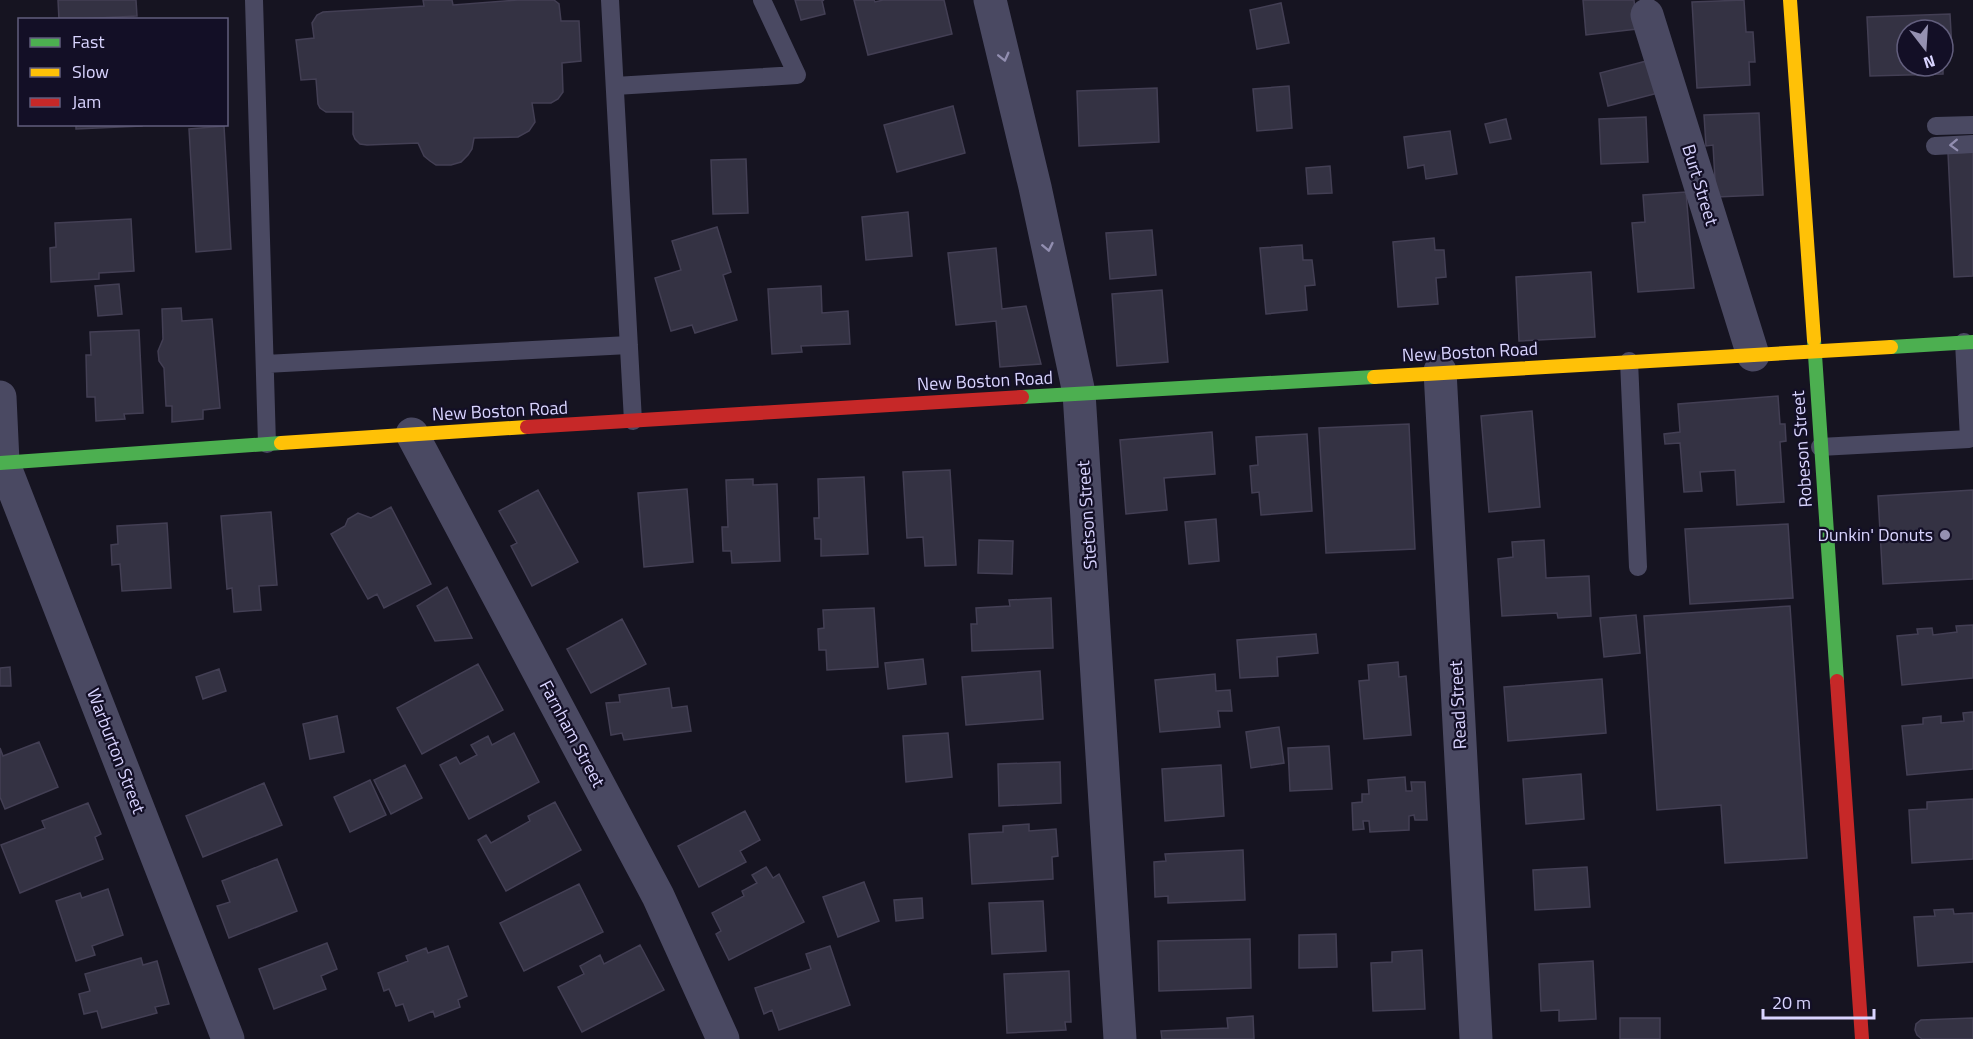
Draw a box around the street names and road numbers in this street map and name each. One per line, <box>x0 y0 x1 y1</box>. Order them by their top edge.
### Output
street label: Burt Street <box>1675 141 1726 229</box>
street label: New Boston Road <box>1401 334 1539 369</box>
street label: New Boston Road <box>916 363 1054 398</box>
street label: Robeson Street <box>1784 389 1819 508</box>
street label: New Boston Road <box>431 393 569 428</box>
street label: Stetson Street <box>1069 459 1104 570</box>
street label: Read Street <box>1442 659 1473 750</box>
street label: Farnham Street <box>533 675 612 793</box>
street label: Warburton Street <box>80 684 153 818</box>

